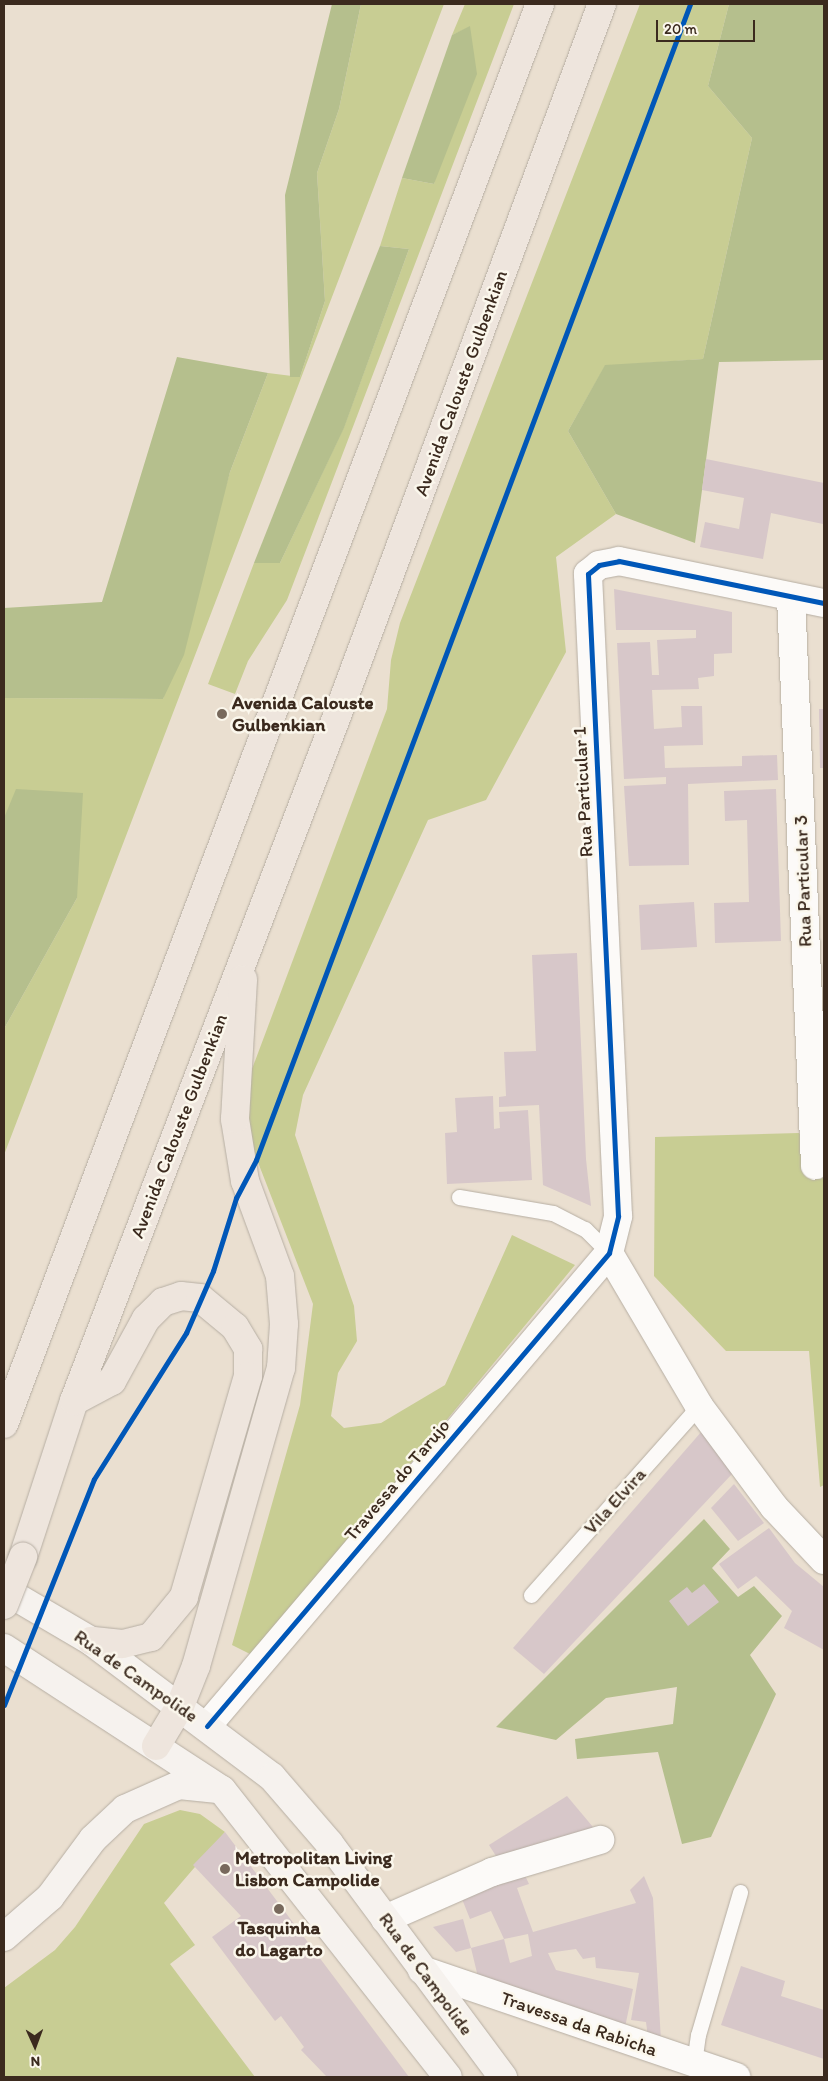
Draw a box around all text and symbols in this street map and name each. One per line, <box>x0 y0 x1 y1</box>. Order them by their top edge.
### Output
scale bar <box>658 10 757 42</box>
text: 20 m <box>664 20 697 38</box>
street label: Avenida Calouste Gulbenkian <box>409 267 513 499</box>
place label: Avenida Calouste Gulbenkian <box>232 692 374 736</box>
marker: Avenida Calouste Gulbenkian <box>216 708 228 720</box>
street label: Rua Particular 1 <box>568 726 598 858</box>
street label: Rua Particular 3 <box>789 815 817 947</box>
street label: Avenida Calouste Gulbenkian <box>125 1010 233 1242</box>
street label: Travessa do Tarujo <box>340 1415 454 1545</box>
street label: Vila Elvira <box>579 1463 651 1539</box>
street label: Rua de Campolide <box>70 1625 202 1727</box>
place label: Metropolitan Living Lisbon Campolide <box>235 1847 392 1891</box>
marker: Metropolitan Living Lisbon Campolide <box>219 1863 231 1875</box>
marker: Tasquinha do Lagarto <box>273 1903 285 1915</box>
street label: Rua de Campolide <box>374 1908 478 2040</box>
place label: Tasquinha do Lagarto <box>235 1917 323 1961</box>
street label: Travessa da Rabicha <box>497 1986 661 2062</box>
north arrow <box>10 2021 60 2071</box>
text: N <box>31 2053 41 2070</box>

